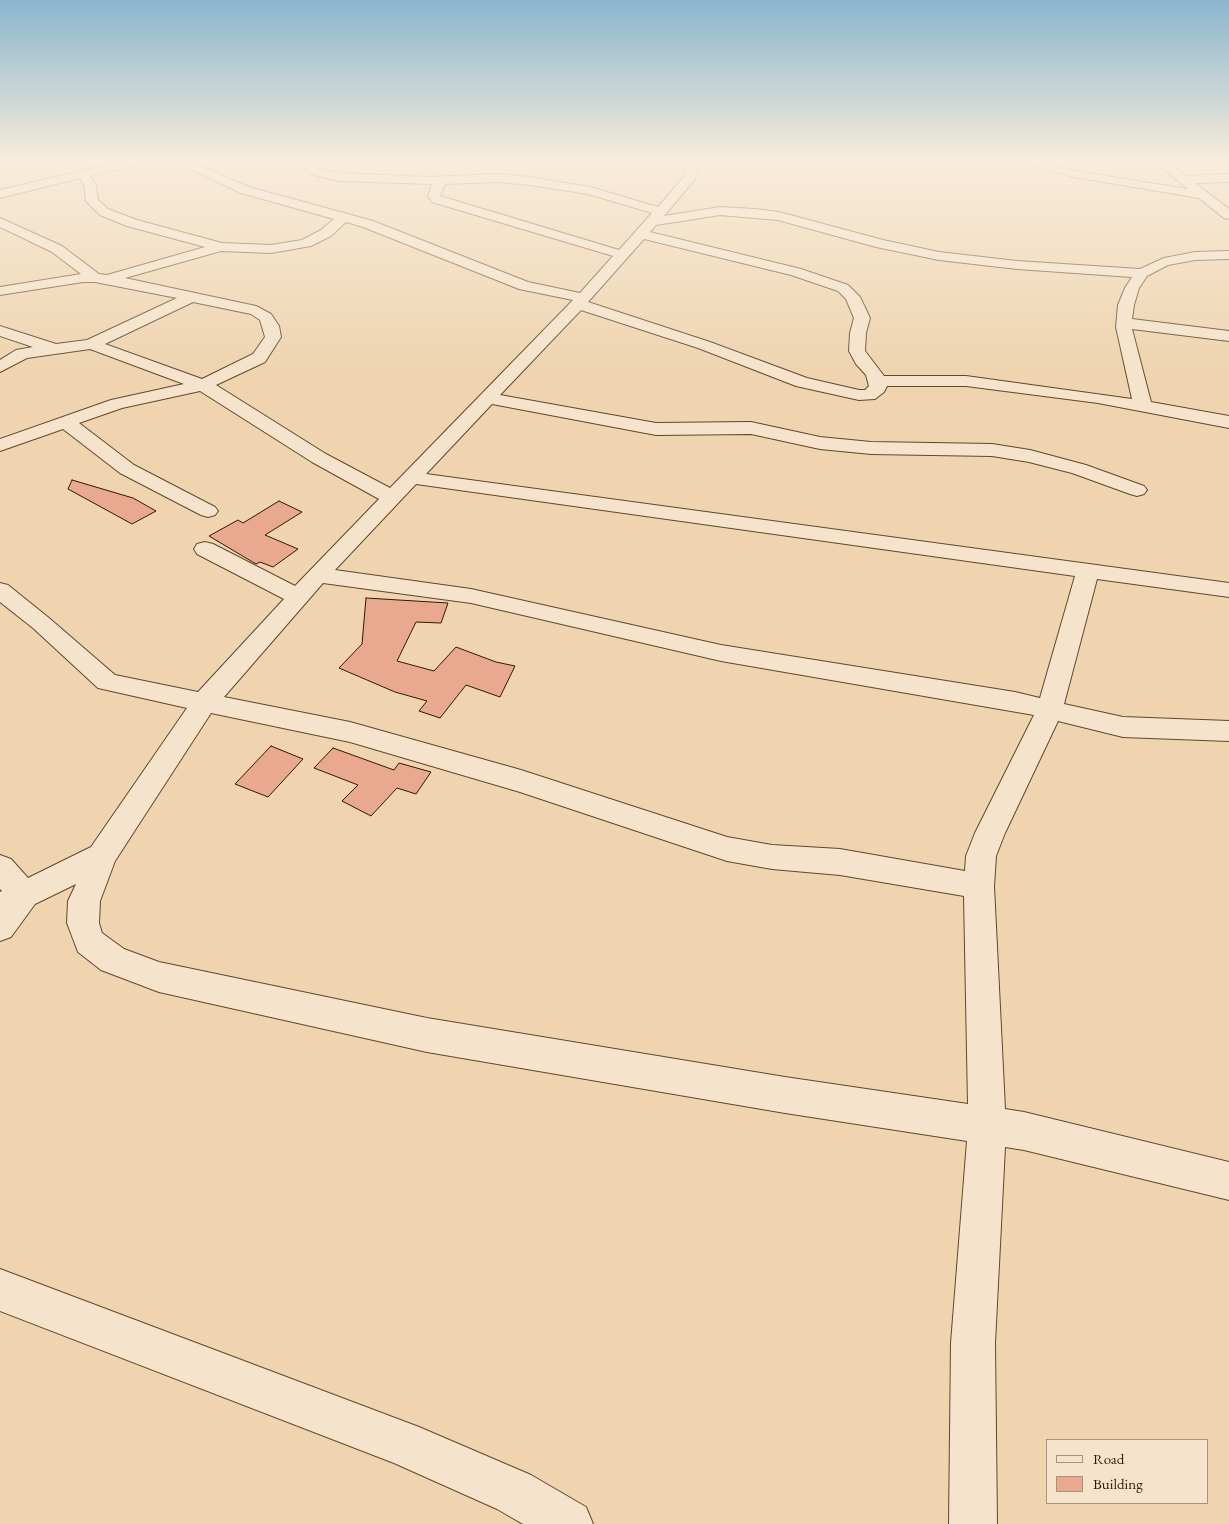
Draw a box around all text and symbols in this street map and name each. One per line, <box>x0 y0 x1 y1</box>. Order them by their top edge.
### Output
legend <box>1046 1439 1209 1504</box>
text: Road <box>1093 1449 1124 1468</box>
text: Building <box>1093 1474 1143 1493</box>

